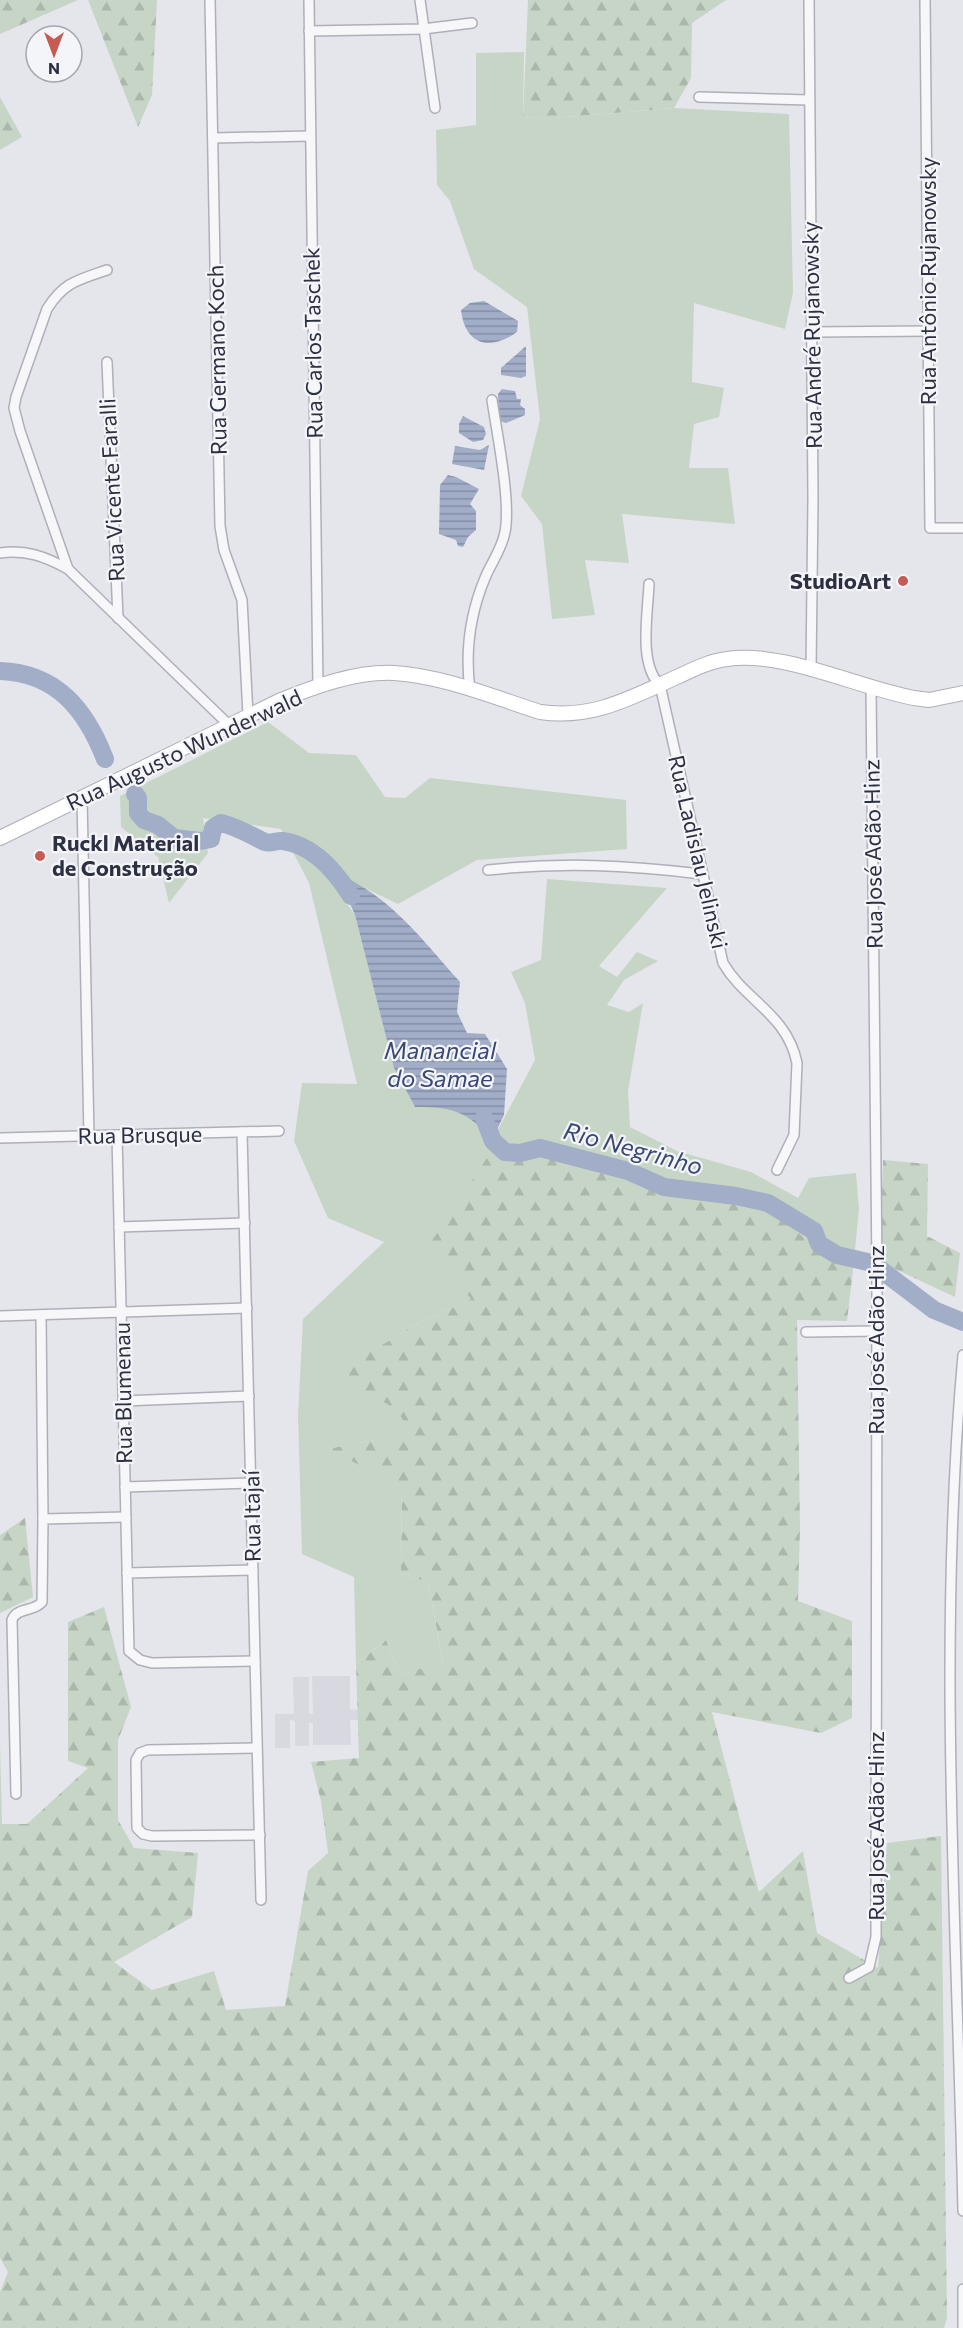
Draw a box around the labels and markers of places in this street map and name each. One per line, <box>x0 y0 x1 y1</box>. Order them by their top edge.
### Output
place label: StudioArt <box>790 567 891 594</box>
marker: StudioArt <box>896 574 910 588</box>
place label: Ruckl Material de Construção <box>52 829 199 881</box>
marker: Ruckl Material de Construção <box>33 849 47 863</box>

